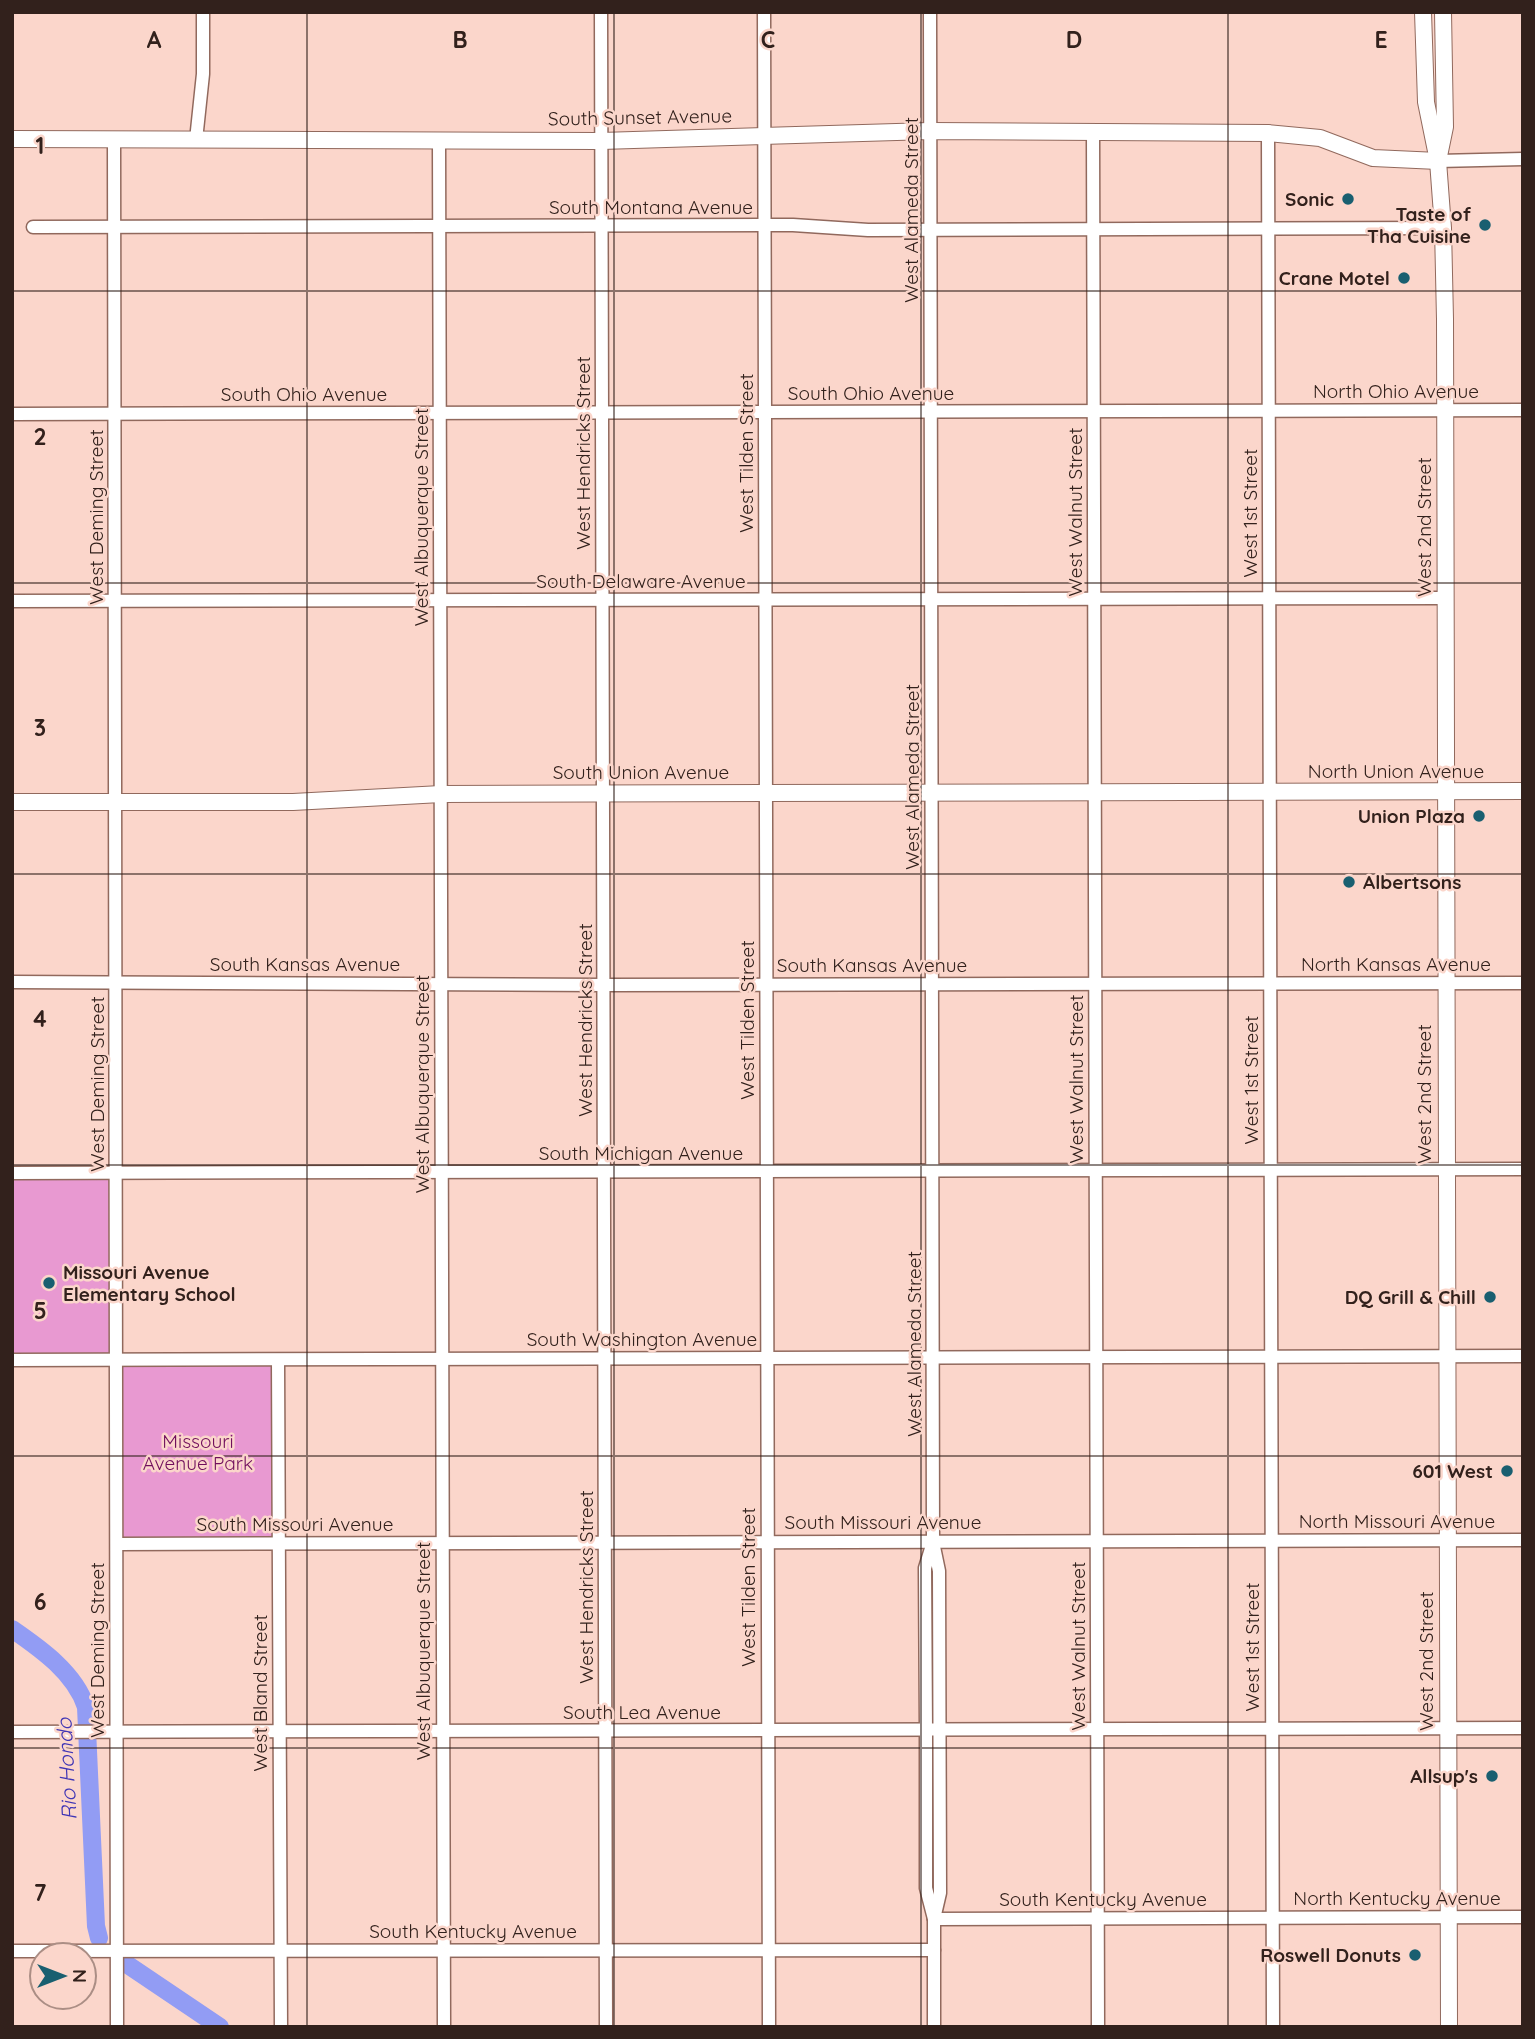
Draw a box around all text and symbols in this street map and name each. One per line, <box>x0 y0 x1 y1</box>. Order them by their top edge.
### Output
text: A <box>147 25 162 54</box>
text: B <box>452 25 468 54</box>
text: C <box>761 25 775 54</box>
text: D <box>1066 25 1082 54</box>
text: E <box>1374 25 1388 54</box>
street label: South Sunset Avenue <box>548 103 732 131</box>
street label: West Alameda Street <box>899 117 923 303</box>
text: 1 <box>36 131 44 160</box>
place label: Sonic <box>1285 187 1334 211</box>
marker: Sonic <box>1340 191 1356 207</box>
street label: South Montana Avenue <box>549 195 753 219</box>
place label: Taste of Tha Cuisine <box>1367 202 1472 248</box>
marker: Taste of Tha Cuisine <box>1477 217 1493 233</box>
place label: Crane Motel <box>1279 266 1390 290</box>
marker: Crane Motel <box>1396 270 1412 286</box>
street label: West Hendricks Street <box>571 356 595 550</box>
street label: West Tilden Street <box>734 373 758 533</box>
street label: North Ohio Avenue <box>1313 379 1479 403</box>
street label: South Ohio Avenue <box>788 381 954 405</box>
street label: South Ohio Avenue <box>221 382 387 406</box>
street label: West Albuquerque Street <box>409 408 433 626</box>
text: 2 <box>33 422 47 451</box>
street label: West Walnut Street <box>1063 428 1087 596</box>
street label: West Deming Street <box>84 429 108 605</box>
street label: West 1st Street <box>1238 449 1262 577</box>
street label: West 2nd Street <box>1412 457 1436 597</box>
street label: South Delaware Avenue <box>536 569 746 593</box>
street label: West Alameda Street <box>900 684 924 870</box>
text: 3 <box>34 713 46 742</box>
street label: North Union Avenue <box>1308 759 1484 783</box>
street label: South Union Avenue <box>553 760 729 784</box>
place label: Union Plaza <box>1358 804 1465 828</box>
marker: Union Plaza <box>1471 808 1487 824</box>
place label: Albertsons <box>1363 870 1461 894</box>
marker: Albertsons <box>1341 874 1357 890</box>
street label: West Hendricks Street <box>573 923 597 1117</box>
street label: West Tilden Street <box>735 940 759 1100</box>
street label: South Kansas Avenue <box>210 952 400 976</box>
street label: North Kansas Avenue <box>1301 952 1491 976</box>
street label: South Kansas Avenue <box>777 953 967 977</box>
street label: West Albuquerque Street <box>410 975 434 1193</box>
street label: West Walnut Street <box>1064 995 1088 1163</box>
street label: West Deming Street <box>85 996 109 1172</box>
text: 4 <box>33 1004 47 1033</box>
street label: West 1st Street <box>1239 1016 1263 1144</box>
street label: West 2nd Street <box>1412 1024 1436 1164</box>
street label: South Michigan Avenue <box>539 1141 743 1165</box>
street label: West Alameda Street <box>902 1251 926 1437</box>
place label: Missouri Avenue Elementary School <box>63 1260 236 1306</box>
marker: Missouri Avenue Elementary School <box>41 1275 57 1291</box>
place label: DQ Grill & Chill <box>1345 1285 1476 1309</box>
marker: DQ Grill & Chill <box>1482 1289 1498 1305</box>
text: 5 <box>33 1296 47 1325</box>
street label: South Washington Avenue <box>527 1327 757 1351</box>
park label: Missouri Avenue Park <box>143 1429 253 1475</box>
place label: 601 West <box>1412 1459 1493 1483</box>
marker: 601 West <box>1499 1463 1515 1479</box>
street label: West Hendricks Street <box>574 1490 598 1684</box>
street label: West Tilden Street <box>736 1507 760 1667</box>
street label: North Missouri Avenue <box>1299 1509 1495 1533</box>
street label: South Missouri Avenue <box>785 1510 981 1534</box>
street label: South Missouri Avenue <box>197 1512 393 1536</box>
street label: West Albuquerque Street <box>411 1542 435 1760</box>
street label: West Deming Street <box>85 1562 109 1738</box>
street label: West Walnut Street <box>1066 1562 1090 1730</box>
street label: West 1st Street <box>1240 1583 1264 1711</box>
text: 6 <box>34 1587 46 1616</box>
street label: West 2nd Street <box>1414 1591 1438 1731</box>
street label: West Bland Street <box>248 1614 272 1772</box>
street label: South Lea Avenue <box>563 1700 721 1724</box>
water label: Rio Hondo <box>50 1716 82 1821</box>
place label: Allsup's <box>1410 1764 1478 1788</box>
marker: Allsup's <box>1484 1768 1500 1784</box>
text: 7 <box>34 1878 47 1907</box>
street label: North Kentucky Avenue <box>1293 1886 1501 1910</box>
street label: South Kentucky Avenue <box>999 1887 1207 1911</box>
street label: South Kentucky Avenue <box>369 1919 577 1943</box>
north arrow <box>28 1941 98 2011</box>
place label: Roswell Donuts <box>1260 1943 1401 1967</box>
marker: Roswell Donuts <box>1407 1947 1423 1963</box>
text: N <box>68 1969 92 1983</box>

